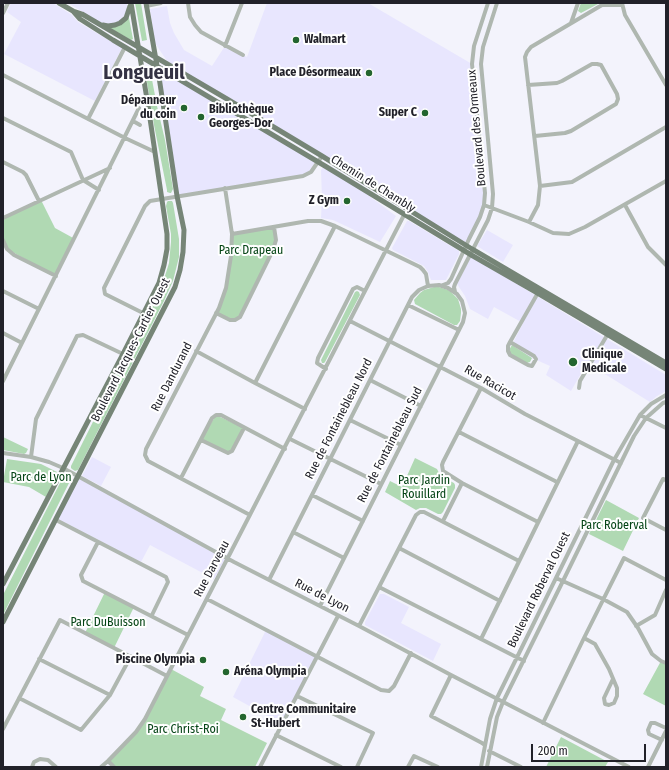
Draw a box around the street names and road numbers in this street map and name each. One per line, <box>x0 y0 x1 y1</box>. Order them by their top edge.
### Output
street label: Boulevard des Ormeaux <box>465 69 489 187</box>
street label: Chemin de Chambly <box>328 152 418 216</box>
street label: Boulevard Jacques-Cartier Ouest <box>88 276 174 424</box>
street label: Rue Dandurand <box>148 340 196 414</box>
street label: Rue de Fontainebleau Nord <box>302 356 376 482</box>
street label: Rue Racicot <box>462 362 518 404</box>
street label: Rue de Fontainebleau Sud <box>354 385 426 505</box>
street label: Boulevard Roberval Ouest <box>505 530 573 650</box>
street label: Rue Darveau <box>191 538 233 600</box>
street label: Rue de Lyon <box>292 576 352 616</box>

